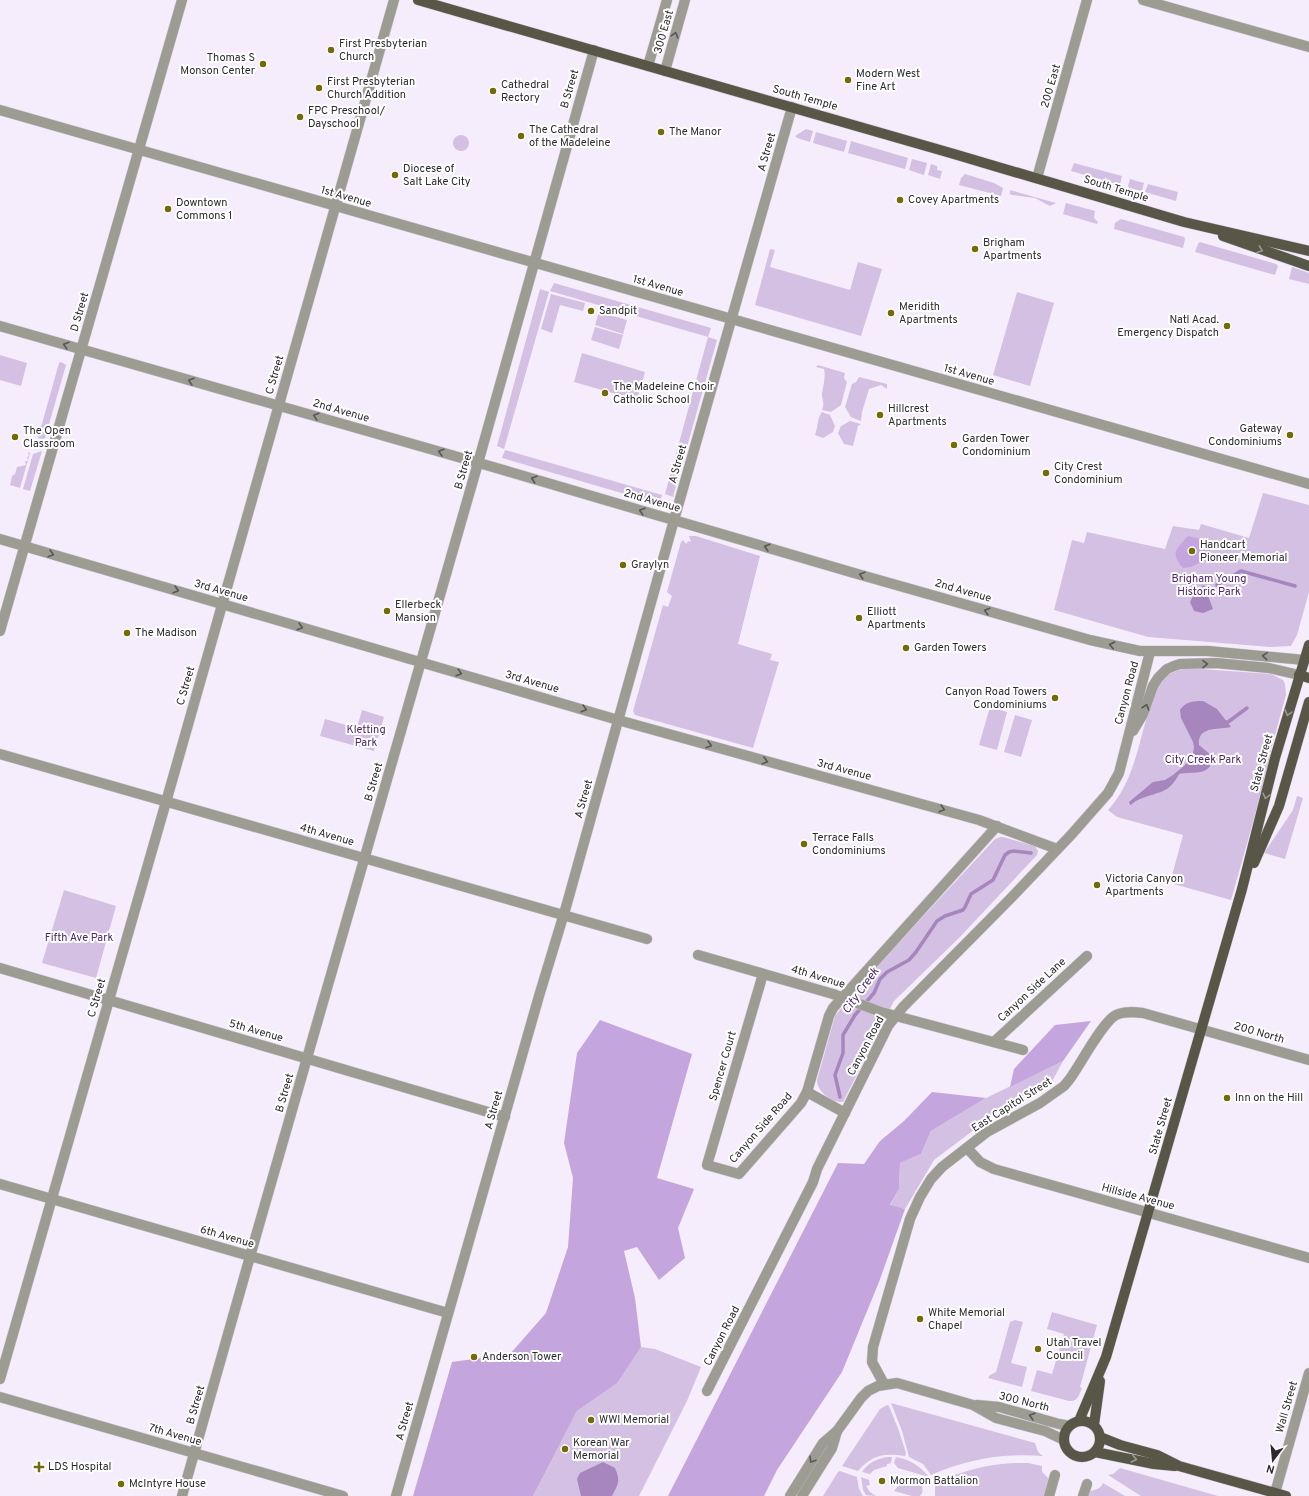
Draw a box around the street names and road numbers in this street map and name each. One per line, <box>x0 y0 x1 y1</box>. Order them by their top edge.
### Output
street label: 300 East <box>651 9 677 55</box>
street label: 200 East <box>1038 62 1064 110</box>
street label: B Street <box>558 68 582 110</box>
street label: South Temple <box>771 82 839 114</box>
street label: A Street <box>755 131 779 173</box>
street label: South Temple <box>1082 173 1150 205</box>
street label: 1st Avenue <box>319 183 373 211</box>
street label: 1st Avenue <box>631 272 685 300</box>
street label: D Street <box>68 291 92 333</box>
street label: C Street <box>263 354 287 396</box>
street label: 1st Avenue <box>942 361 996 389</box>
street label: 2nd Avenue <box>311 396 371 426</box>
street label: A Street <box>666 443 690 485</box>
street label: B Street <box>452 449 476 491</box>
street label: 2nd Avenue <box>622 486 682 516</box>
street label: 2nd Avenue <box>933 576 993 606</box>
street label: 3rd Avenue <box>192 577 250 605</box>
street label: Canyon Road <box>1112 660 1142 726</box>
street label: C Street <box>174 665 198 707</box>
street label: 3rd Avenue <box>503 668 561 696</box>
street label: State Street <box>1248 733 1276 793</box>
street label: 3rd Avenue <box>815 756 873 784</box>
street label: B Street <box>362 761 386 803</box>
street label: A Street <box>572 778 596 820</box>
street label: 4th Avenue <box>298 821 356 849</box>
street label: Canyon Side Lane <box>995 955 1069 1025</box>
street label: 4th Avenue <box>789 962 847 992</box>
street label: C Street <box>85 977 109 1019</box>
street label: Canyon Road <box>844 1014 888 1078</box>
street label: 5th Avenue <box>227 1017 285 1045</box>
street label: 200 North <box>1232 1019 1286 1047</box>
street label: Spencer Court <box>706 1029 740 1103</box>
street label: B Street <box>273 1072 297 1114</box>
street label: East Capitol Street <box>969 1075 1055 1135</box>
street label: A Street <box>482 1089 506 1131</box>
street label: Canyon Side Road <box>726 1090 796 1166</box>
street label: State Street <box>1146 1096 1176 1156</box>
street label: Hillside Avenue <box>1100 1181 1176 1214</box>
street label: 6th Avenue <box>198 1223 256 1251</box>
street label: Canyon Road <box>701 1304 743 1368</box>
street label: Wall Street <box>1273 1379 1301 1435</box>
street label: B Street <box>184 1384 208 1426</box>
street label: 300 North <box>997 1389 1051 1415</box>
street label: A Street <box>393 1400 417 1442</box>
street label: 7th Avenue <box>147 1421 203 1449</box>

